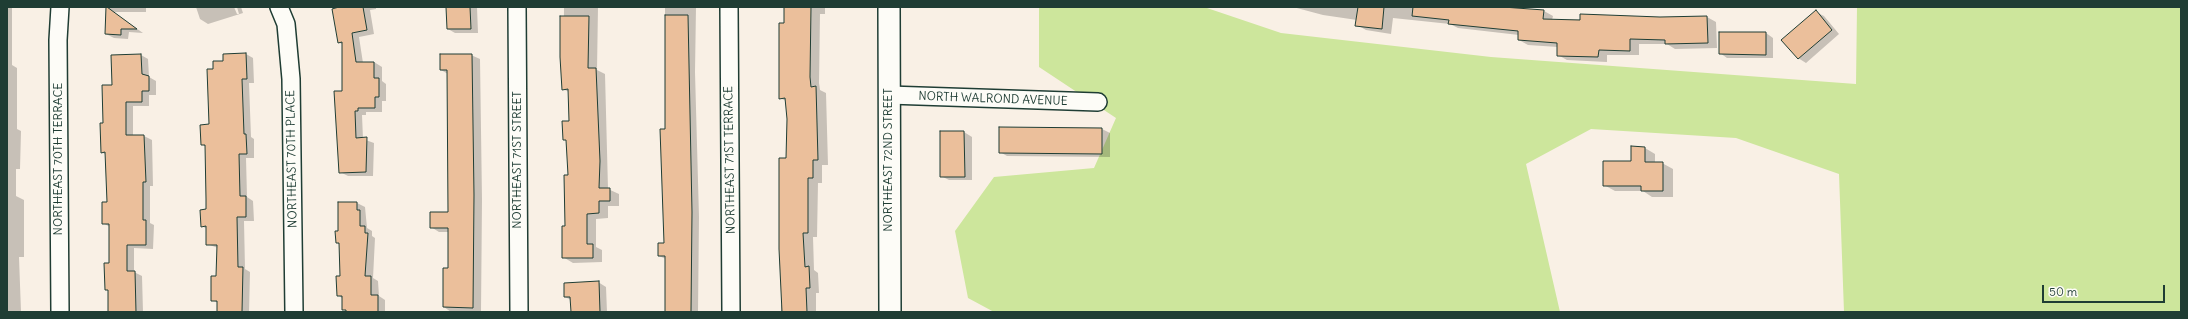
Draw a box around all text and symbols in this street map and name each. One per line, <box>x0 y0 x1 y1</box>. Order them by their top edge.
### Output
street label: NORTHEAST 70TH TERRACE <box>52 83 66 235</box>
street label: NORTHEAST 71ST TERRACE <box>722 86 738 234</box>
street label: NORTHEAST 72ND STREET <box>882 88 896 232</box>
street label: NORTH WALROND AVENUE <box>918 89 1068 109</box>
street label: NORTHEAST 70TH PLACE <box>284 90 300 228</box>
street label: NORTHEAST 71ST STREET <box>511 91 525 229</box>
scale bar <box>2044 277 2167 303</box>
text: 50 m <box>2049 284 2077 299</box>

